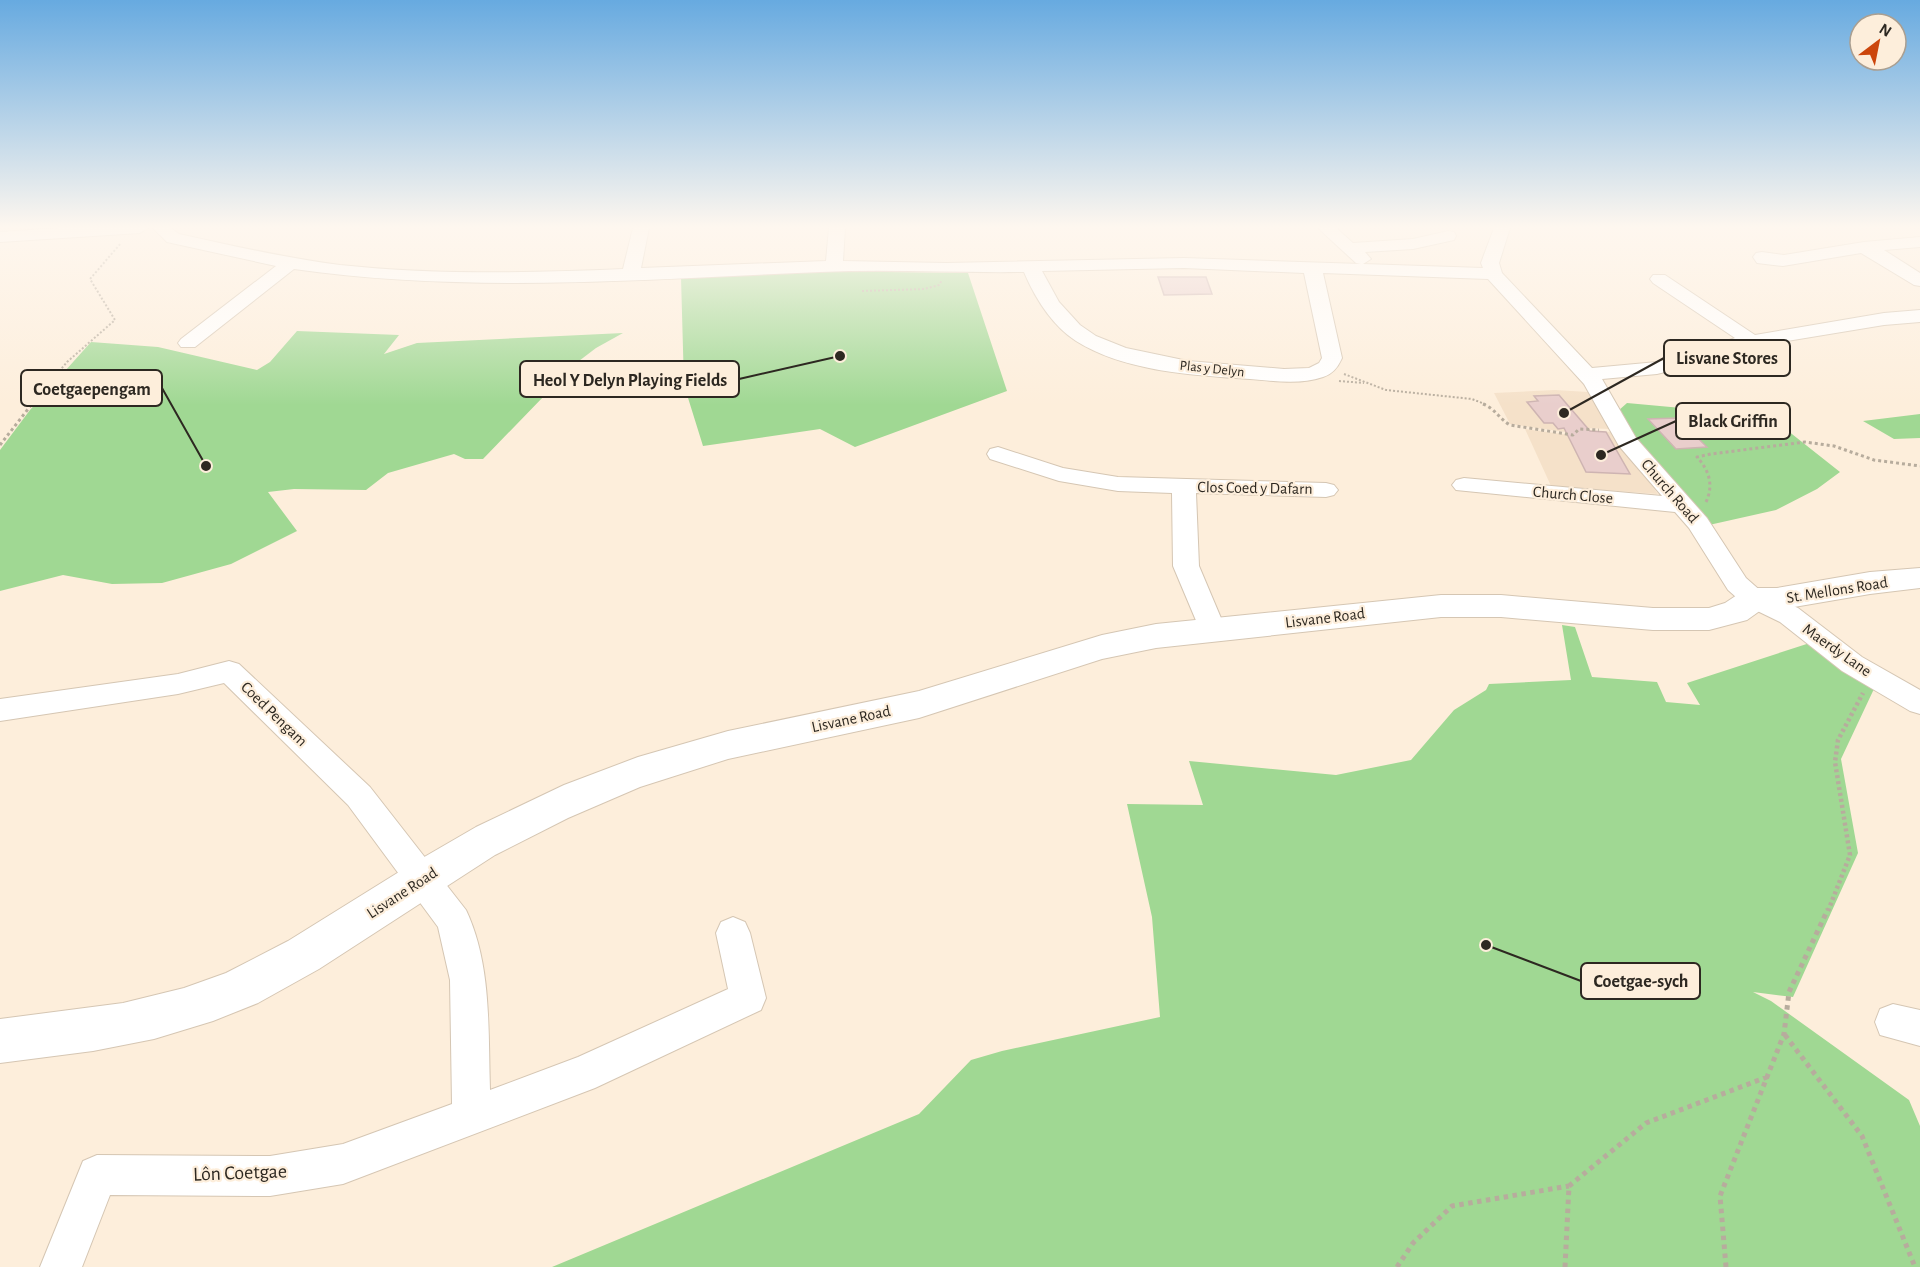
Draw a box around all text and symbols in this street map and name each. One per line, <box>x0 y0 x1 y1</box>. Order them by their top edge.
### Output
north arrow <box>1848 12 1908 72</box>
text: N <box>1876 20 1894 40</box>
callout: Lisvane Stores <box>1664 340 1790 376</box>
text: Lisvane Stores <box>1676 350 1778 368</box>
street label: Plas y Delyn <box>1179 359 1245 379</box>
callout: Heol Y Delyn Playing Fields <box>520 361 739 397</box>
callout: Coetgaepengam <box>21 370 162 406</box>
text: Heol Y Delyn Playing Fields <box>533 372 727 390</box>
text: Coetgaepengam <box>33 381 151 399</box>
callout: Black Griffin <box>1676 403 1790 439</box>
text: Black Griffin <box>1688 413 1778 431</box>
street label: Church Road <box>1638 456 1702 526</box>
street label: Clos Coed y Dafarn <box>1197 479 1313 498</box>
street label: Church Close <box>1532 484 1614 506</box>
street label: St. Mellons Road <box>1785 574 1889 606</box>
street label: Lisvane Road <box>1284 605 1366 631</box>
street label: Maerdy Lane <box>1799 621 1874 680</box>
street label: Coed Pengam <box>238 679 310 749</box>
street label: Lisvane Road <box>810 703 892 735</box>
street label: Lisvane Road <box>364 864 440 922</box>
callout: Coetgae-sych <box>1581 963 1700 999</box>
text: Coetgae-sych <box>1594 973 1688 991</box>
street label: Lôn Coetgae <box>193 1161 287 1185</box>

